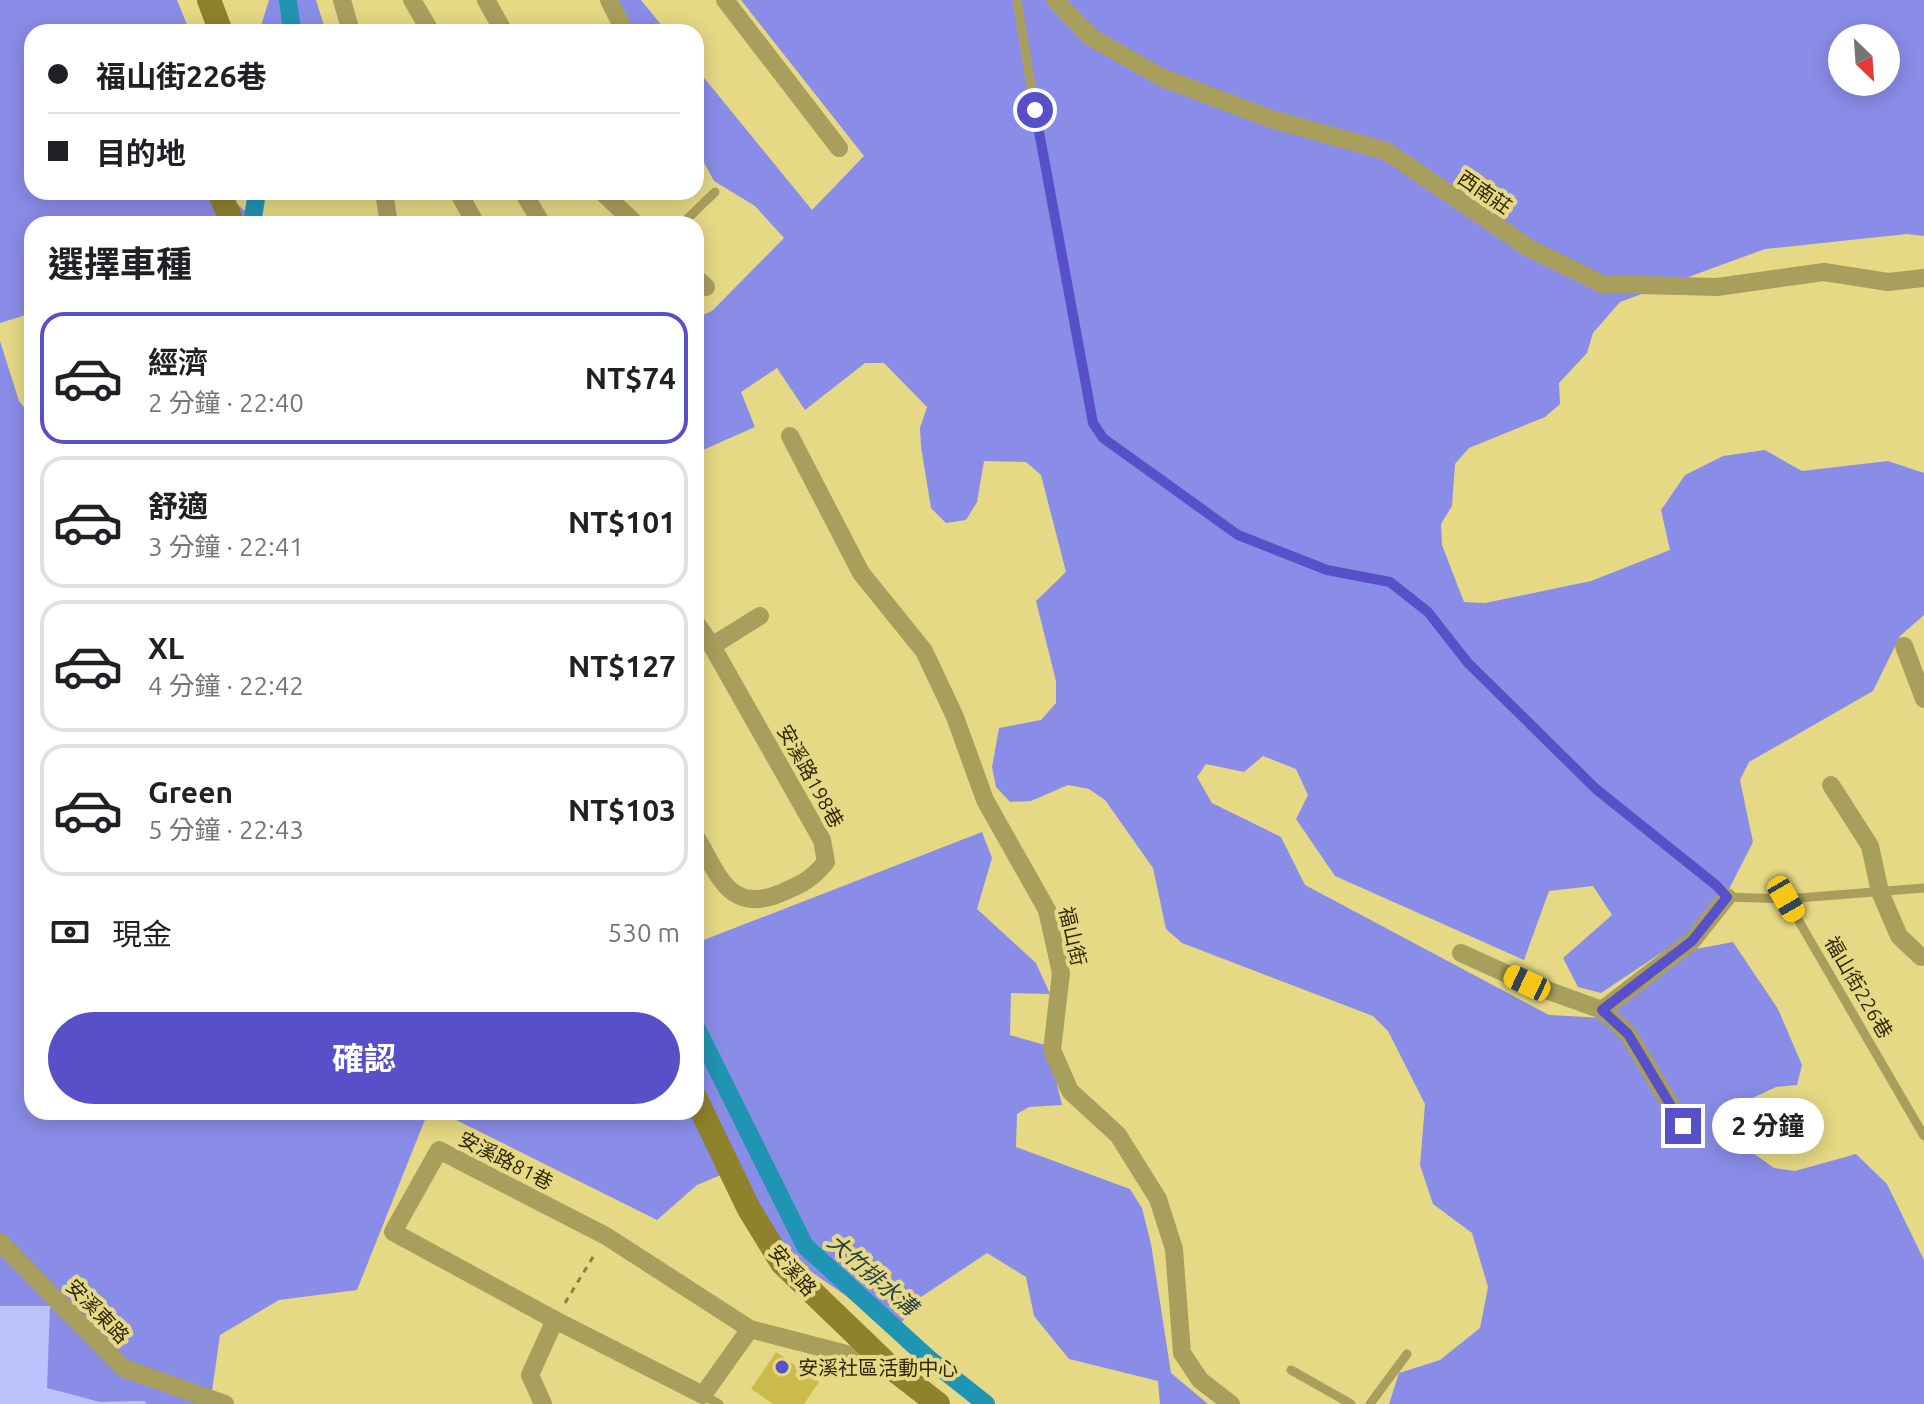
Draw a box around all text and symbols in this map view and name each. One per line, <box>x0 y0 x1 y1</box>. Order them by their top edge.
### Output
north arrow <box>1828 24 1900 96</box>
map controls <box>1828 24 1900 96</box>
text: 福山街226巷 <box>96 59 267 93</box>
route start <box>1017 92 1053 128</box>
text: 目的地 <box>96 136 186 170</box>
street label: 西南莊 <box>1454 166 1516 218</box>
text: 選擇車種 <box>48 243 192 284</box>
icon: car <box>52 342 124 414</box>
text: 經濟 <box>148 345 208 379</box>
text: NT$74 <box>585 361 676 395</box>
text: 2 分鐘 · 22:40 <box>148 388 304 417</box>
icon: car <box>52 486 124 558</box>
text: 舒適 <box>148 489 208 523</box>
text: NT$101 <box>568 505 676 539</box>
text: 3 分鐘 · 22:41 <box>148 532 304 561</box>
icon: car <box>52 630 124 702</box>
text: XL <box>148 631 184 665</box>
text: NT$127 <box>568 649 676 683</box>
text: 4 分鐘 · 22:42 <box>148 671 304 700</box>
street label: 安溪路198巷 <box>773 721 849 831</box>
icon: car <box>52 774 124 846</box>
text: Green <box>148 775 233 809</box>
text: NT$103 <box>568 793 676 827</box>
text: 5 分鐘 · 22:43 <box>148 815 304 844</box>
car <box>1764 872 1808 926</box>
street label: 福山街 <box>1055 904 1091 968</box>
icon: cash <box>48 910 92 954</box>
text: 現金 <box>112 917 172 951</box>
text: 530 m <box>608 918 680 947</box>
street label: 福山街226巷 <box>1821 932 1897 1042</box>
car <box>1500 962 1554 1004</box>
button: 確認 <box>48 1012 680 1104</box>
callout: 2 分鐘 <box>1711 1098 1823 1154</box>
route end <box>1665 1108 1701 1144</box>
text: 2 分鐘 <box>1732 1111 1804 1140</box>
street label: 安溪路81巷 <box>455 1126 557 1194</box>
water label: 大竹排水溝 <box>823 1228 925 1321</box>
street label: 安溪路 <box>765 1240 821 1300</box>
street label: 安溪東路 <box>62 1274 134 1348</box>
place label: 安溪社區活動中心 <box>798 1356 958 1379</box>
marker: 安溪社區活動中心 <box>773 1358 791 1376</box>

